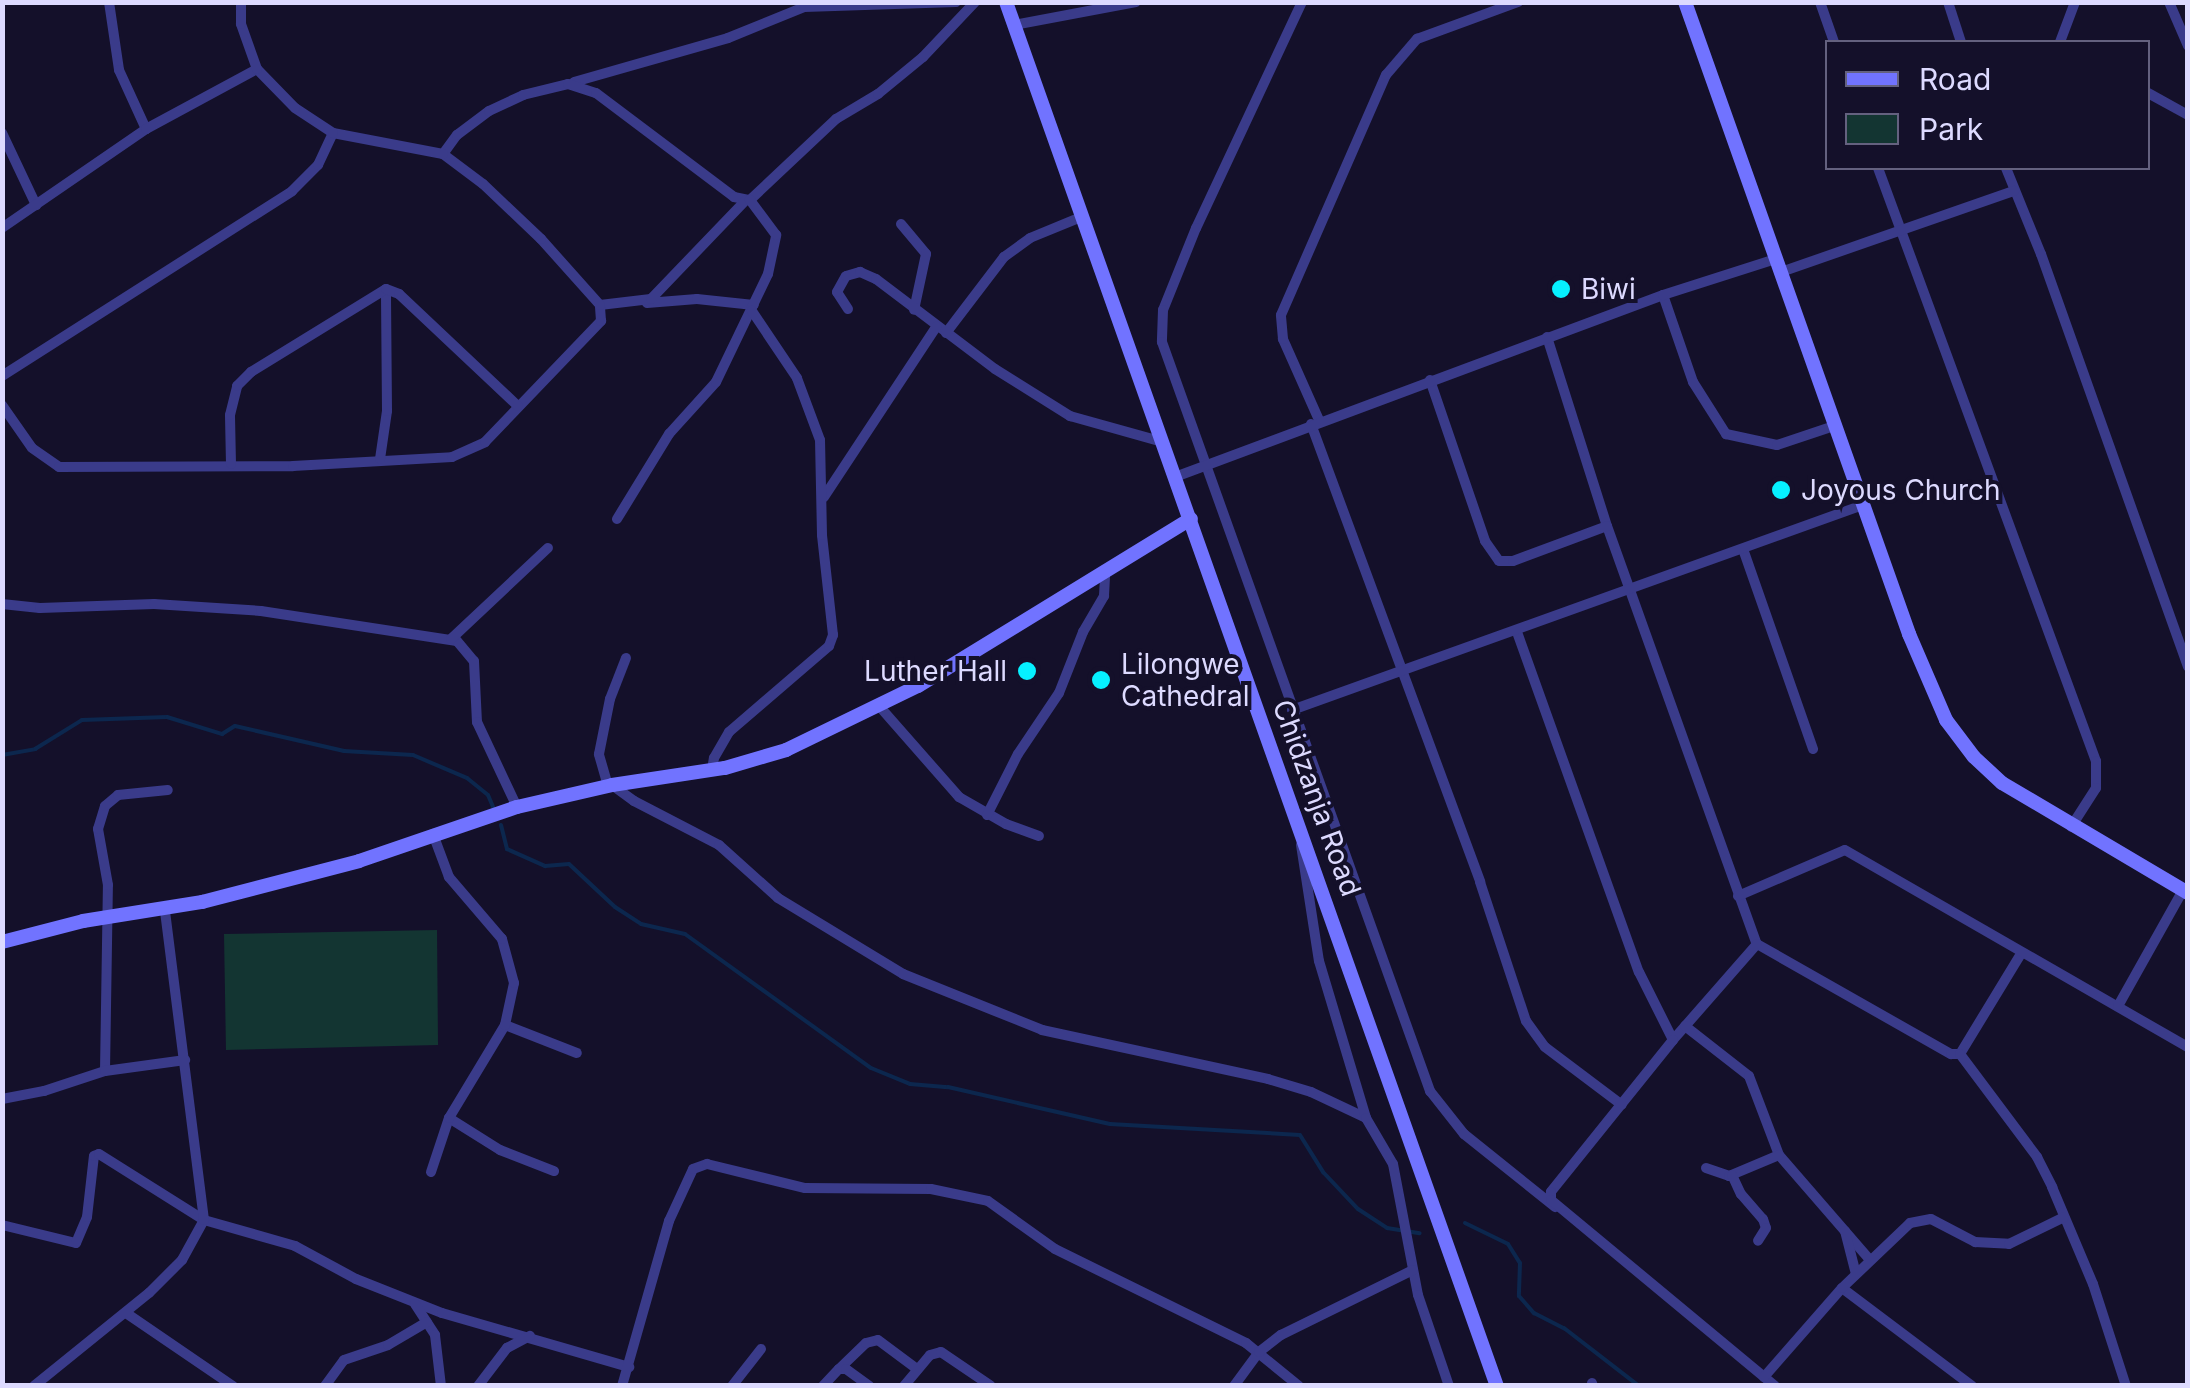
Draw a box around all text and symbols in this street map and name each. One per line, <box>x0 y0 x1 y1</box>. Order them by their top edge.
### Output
legend <box>1825 40 2150 170</box>
text: Road <box>1919 61 1991 97</box>
text: Park <box>1919 111 1983 147</box>
place label: Biwi <box>1581 272 1636 306</box>
marker: Biwi <box>1550 278 1572 300</box>
place label: Joyous Church <box>1801 473 2001 507</box>
marker: Joyous Church <box>1770 479 1792 501</box>
place label: Lilongwe Cathedral <box>1121 647 1249 713</box>
place label: Luther Hall <box>864 654 1007 688</box>
marker: Luther Hall <box>1016 660 1038 682</box>
marker: Lilongwe Cathedral <box>1090 669 1112 691</box>
street label: Chidzanja Road <box>1266 695 1368 901</box>

